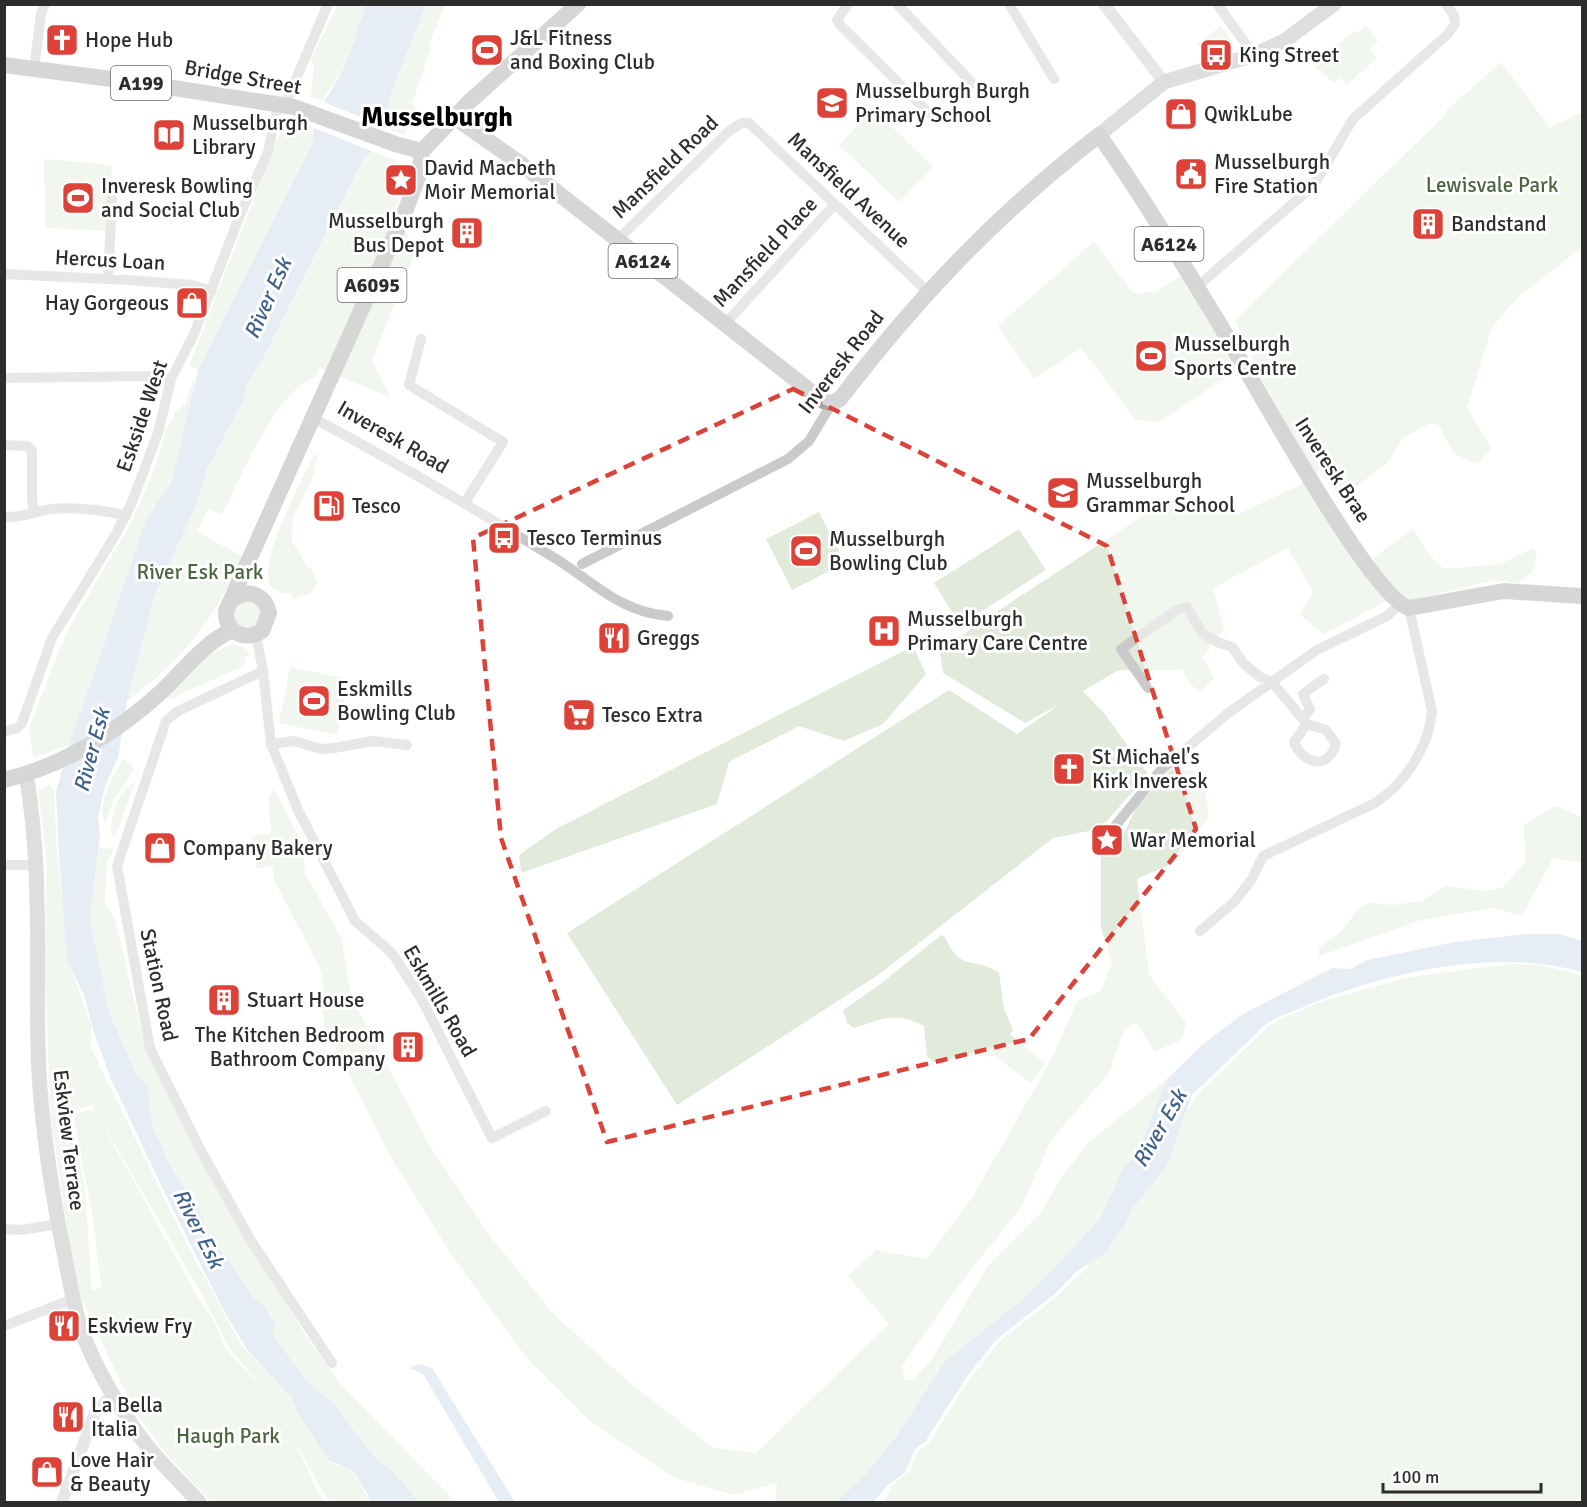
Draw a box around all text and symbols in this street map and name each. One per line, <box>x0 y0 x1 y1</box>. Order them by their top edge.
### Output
church icon: Hope Hub <box>44 22 80 58</box>
place label: J&L Fitness and Boxing Club <box>510 25 655 75</box>
place label: Hope Hub <box>85 27 173 53</box>
sports icon: J&L Fitness and Boxing Club <box>469 32 505 68</box>
bus stop icon: King Street <box>1198 37 1234 73</box>
place label: King Street <box>1239 42 1339 68</box>
street label: Bridge Street <box>183 54 303 100</box>
road number: A199 <box>111 66 171 100</box>
place label: Musselburgh Burgh Primary School <box>855 78 1030 128</box>
school or university icon: Musselburgh Burgh Primary School <box>814 85 850 121</box>
shop icon: QwikLube <box>1163 96 1199 132</box>
district label: Musselburgh <box>361 101 513 134</box>
place label: QwikLube <box>1204 101 1293 127</box>
place label: Musselburgh Library <box>192 110 308 160</box>
street label: Mansfield Road <box>606 110 724 224</box>
library icon: Musselburgh Library <box>151 117 187 153</box>
street label: Mansfield Avenue <box>782 126 916 254</box>
place label: Musselburgh Fire Station <box>1214 149 1330 199</box>
place label: David Macbeth Moir Memorial <box>424 155 556 205</box>
public building icon: Musselburgh Fire Station <box>1173 156 1209 192</box>
place icon: David Macbeth Moir Memorial <box>383 162 419 198</box>
park label: Lewisvale Park <box>1426 172 1559 198</box>
place label: Inveresk Bowling and Social Club <box>101 173 253 223</box>
sports icon: Inveresk Bowling and Social Club <box>60 180 96 216</box>
street label: Mansfield Place <box>707 191 823 313</box>
building icon: Bandstand <box>1410 206 1446 242</box>
place label: Musselburgh Bus Depot <box>328 208 444 258</box>
place label: Bandstand <box>1451 211 1547 237</box>
building icon: Musselburgh Bus Depot <box>449 215 485 251</box>
road number: A6124 <box>1134 227 1204 261</box>
street label: Hercus Loan <box>54 244 166 276</box>
road number: A6124 <box>608 244 678 278</box>
water label: River Esk <box>238 252 298 343</box>
road number: A6095 <box>338 268 406 302</box>
shop icon: Hay Gorgeous <box>174 285 210 321</box>
place label: Hay Gorgeous <box>45 290 169 316</box>
street label: Inveresk Road <box>793 305 889 419</box>
place label: Musselburgh Sports Centre <box>1174 331 1297 381</box>
sports icon: Musselburgh Sports Centre <box>1133 338 1169 374</box>
street label: Eskside West <box>111 357 173 475</box>
street label: Inveresk Road <box>333 395 453 479</box>
street label: Inveresk Brae <box>1289 412 1377 528</box>
place label: Musselburgh Grammar School <box>1086 468 1235 518</box>
school or university icon: Musselburgh Grammar School <box>1045 475 1081 511</box>
fuel station icon: Tesco <box>311 488 347 524</box>
place label: Tesco <box>352 493 401 519</box>
bus stop icon: Tesco Terminus <box>486 520 522 556</box>
place label: Tesco Terminus <box>527 525 662 551</box>
place label: Musselburgh Bowling Club <box>829 526 948 576</box>
sports icon: Musselburgh Bowling Club <box>788 533 824 569</box>
park label: River Esk Park <box>137 559 264 585</box>
place label: Musselburgh Primary Care Centre <box>907 606 1088 656</box>
hospital icon: Musselburgh Primary Care Centre <box>866 613 902 649</box>
restaurant icon: Greggs <box>596 620 632 656</box>
place label: Greggs <box>637 625 700 651</box>
place label: Eskmills Bowling Club <box>337 676 456 726</box>
sports icon: Eskmills Bowling Club <box>296 683 332 719</box>
supermarket icon: Tesco Extra <box>561 697 597 733</box>
place label: Tesco Extra <box>602 702 703 728</box>
water label: River Esk <box>67 703 116 795</box>
place label: St Michael's Kirk Inveresk <box>1092 744 1208 794</box>
church icon: St Michael's Kirk Inveresk <box>1051 751 1087 787</box>
place icon: War Memorial <box>1089 822 1125 858</box>
place label: War Memorial <box>1130 827 1256 853</box>
shop icon: Company Bakery <box>142 830 178 866</box>
place label: Company Bakery <box>183 835 333 861</box>
street label: Station Road <box>134 926 184 1044</box>
street label: Eskmills Road <box>398 940 482 1062</box>
building icon: Stuart House <box>206 982 242 1018</box>
place label: Stuart House <box>247 987 365 1013</box>
place label: The Kitchen Bedroom Bathroom Company <box>195 1022 385 1072</box>
building icon: The Kitchen Bedroom Bathroom Company <box>390 1029 426 1065</box>
street label: Eskview Terrace <box>47 1068 91 1212</box>
water label: River Esk <box>1126 1083 1194 1172</box>
water label: River Esk <box>167 1184 231 1274</box>
restaurant icon: Eskview Fry <box>46 1308 82 1344</box>
place label: Eskview Fry <box>87 1313 192 1339</box>
place label: La Bella Italia <box>91 1392 163 1442</box>
restaurant icon: La Bella Italia <box>50 1399 86 1435</box>
park label: Haugh Park <box>176 1423 280 1449</box>
place label: Love Hair & Beauty <box>70 1447 154 1497</box>
shop icon: Love Hair & Beauty <box>29 1454 65 1490</box>
scale bar <box>1383 1456 1540 1494</box>
text: 100 m <box>1392 1466 1439 1488</box>

